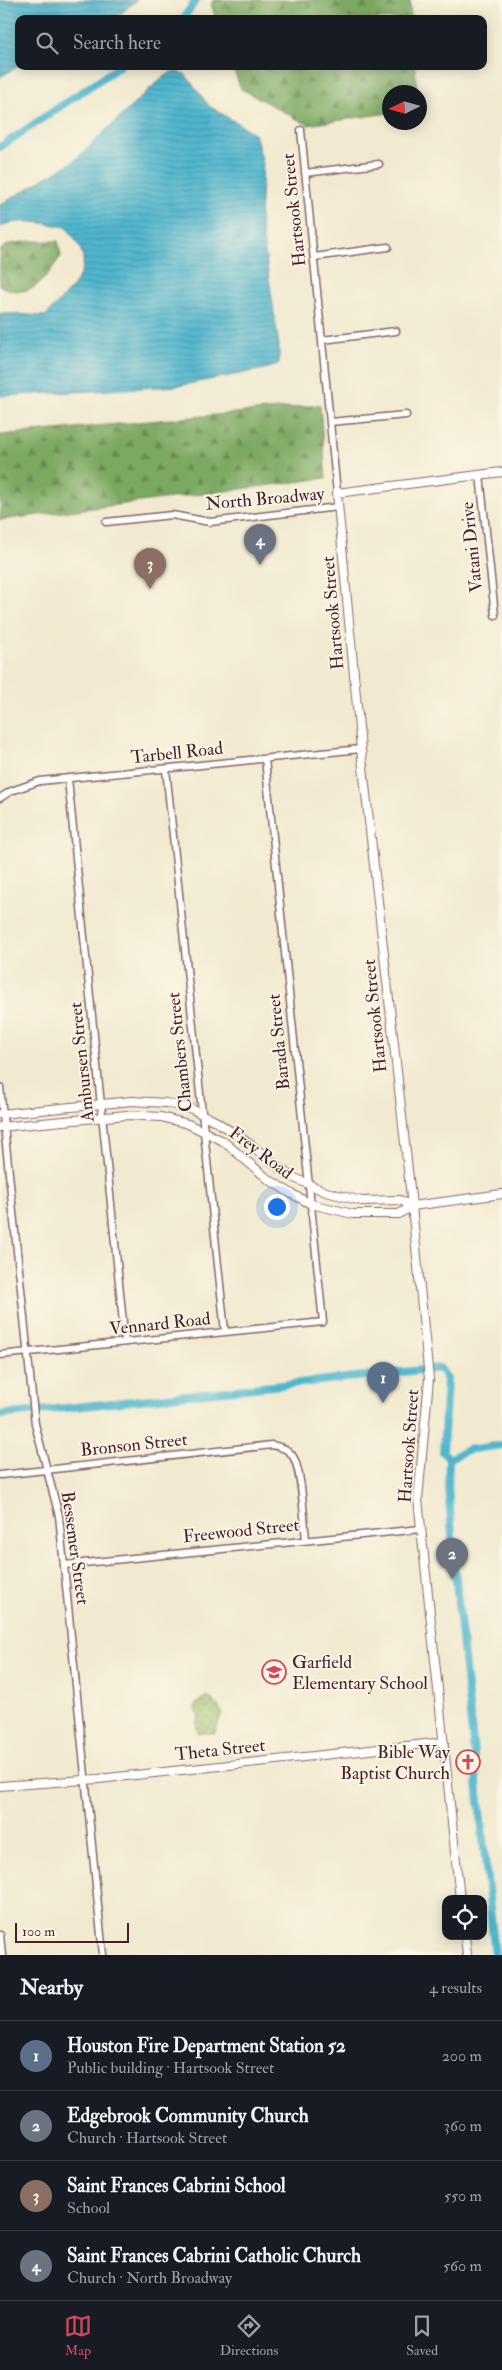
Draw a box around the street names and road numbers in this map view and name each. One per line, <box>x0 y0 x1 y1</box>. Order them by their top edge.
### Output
street label: Hartsook Street <box>277 152 311 268</box>
street label: North Broadway <box>204 482 327 516</box>
street label: Vatani Drive <box>456 500 488 593</box>
street label: Hartsook Street <box>317 555 349 671</box>
street label: Tarbell Road <box>130 737 224 769</box>
street label: Hartsook Street <box>358 958 392 1074</box>
street label: Chambers Street <box>162 991 198 1113</box>
street label: Barada Street <box>262 993 295 1091</box>
street label: Ambursen Street <box>64 1001 100 1124</box>
street label: Frey Road <box>224 1121 298 1185</box>
street label: Vennard Road <box>108 1307 212 1341</box>
street label: Hartsook Street <box>394 1388 424 1504</box>
street label: Bronson Street <box>79 1428 189 1462</box>
street label: Bessemer Street <box>56 1490 94 1606</box>
street label: Freewood Street <box>182 1513 300 1549</box>
street label: Theta Street <box>174 1734 266 1766</box>

